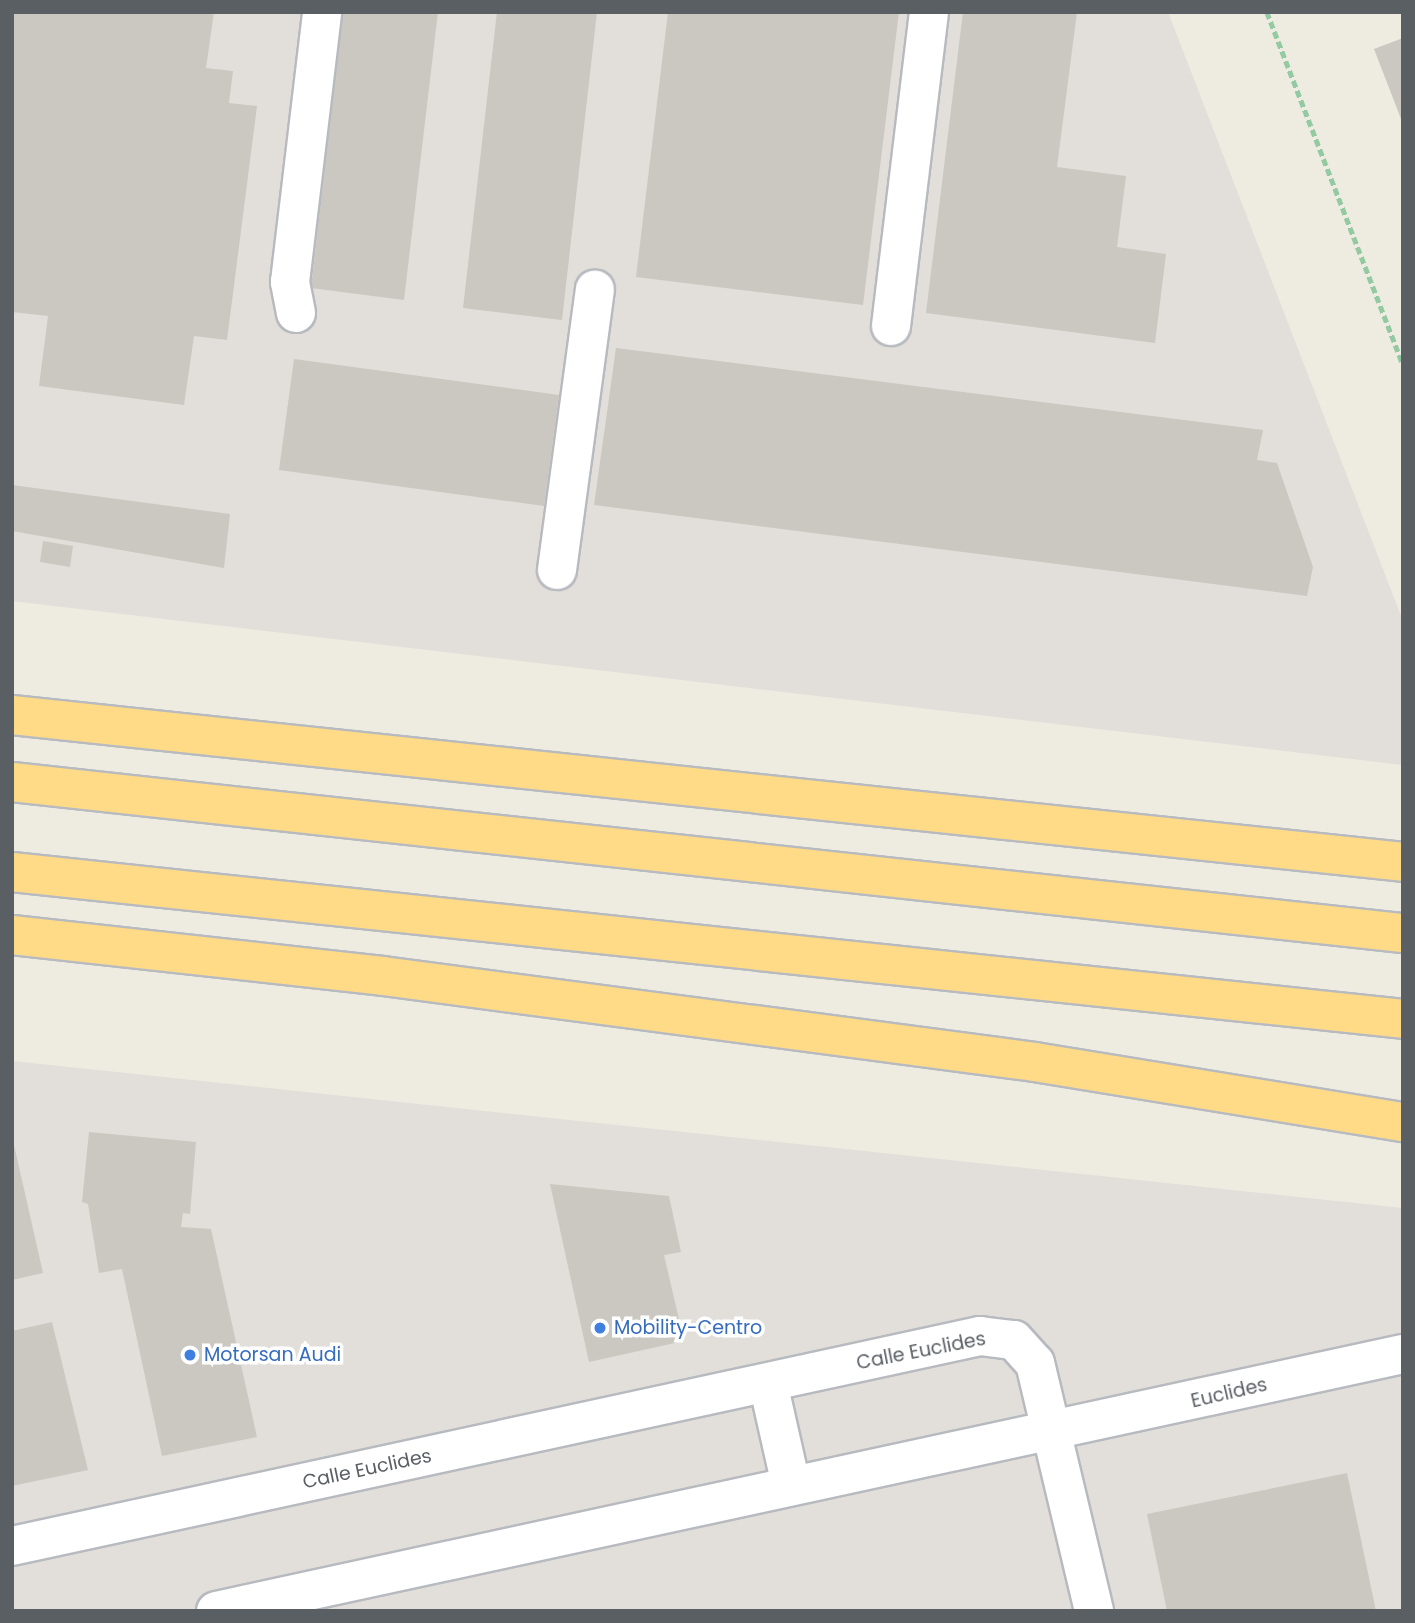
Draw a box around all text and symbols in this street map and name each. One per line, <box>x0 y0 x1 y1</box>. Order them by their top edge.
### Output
place label: Mobility-Centro <box>614 1317 762 1339</box>
marker: Mobility-Centro <box>592 1320 608 1336</box>
street label: Calle Euclides <box>855 1327 987 1375</box>
place label: Motorsan Audi <box>204 1344 341 1366</box>
marker: Motorsan Audi <box>182 1347 198 1363</box>
street label: Euclides <box>1189 1373 1269 1413</box>
street label: Calle Euclides <box>301 1444 433 1494</box>

